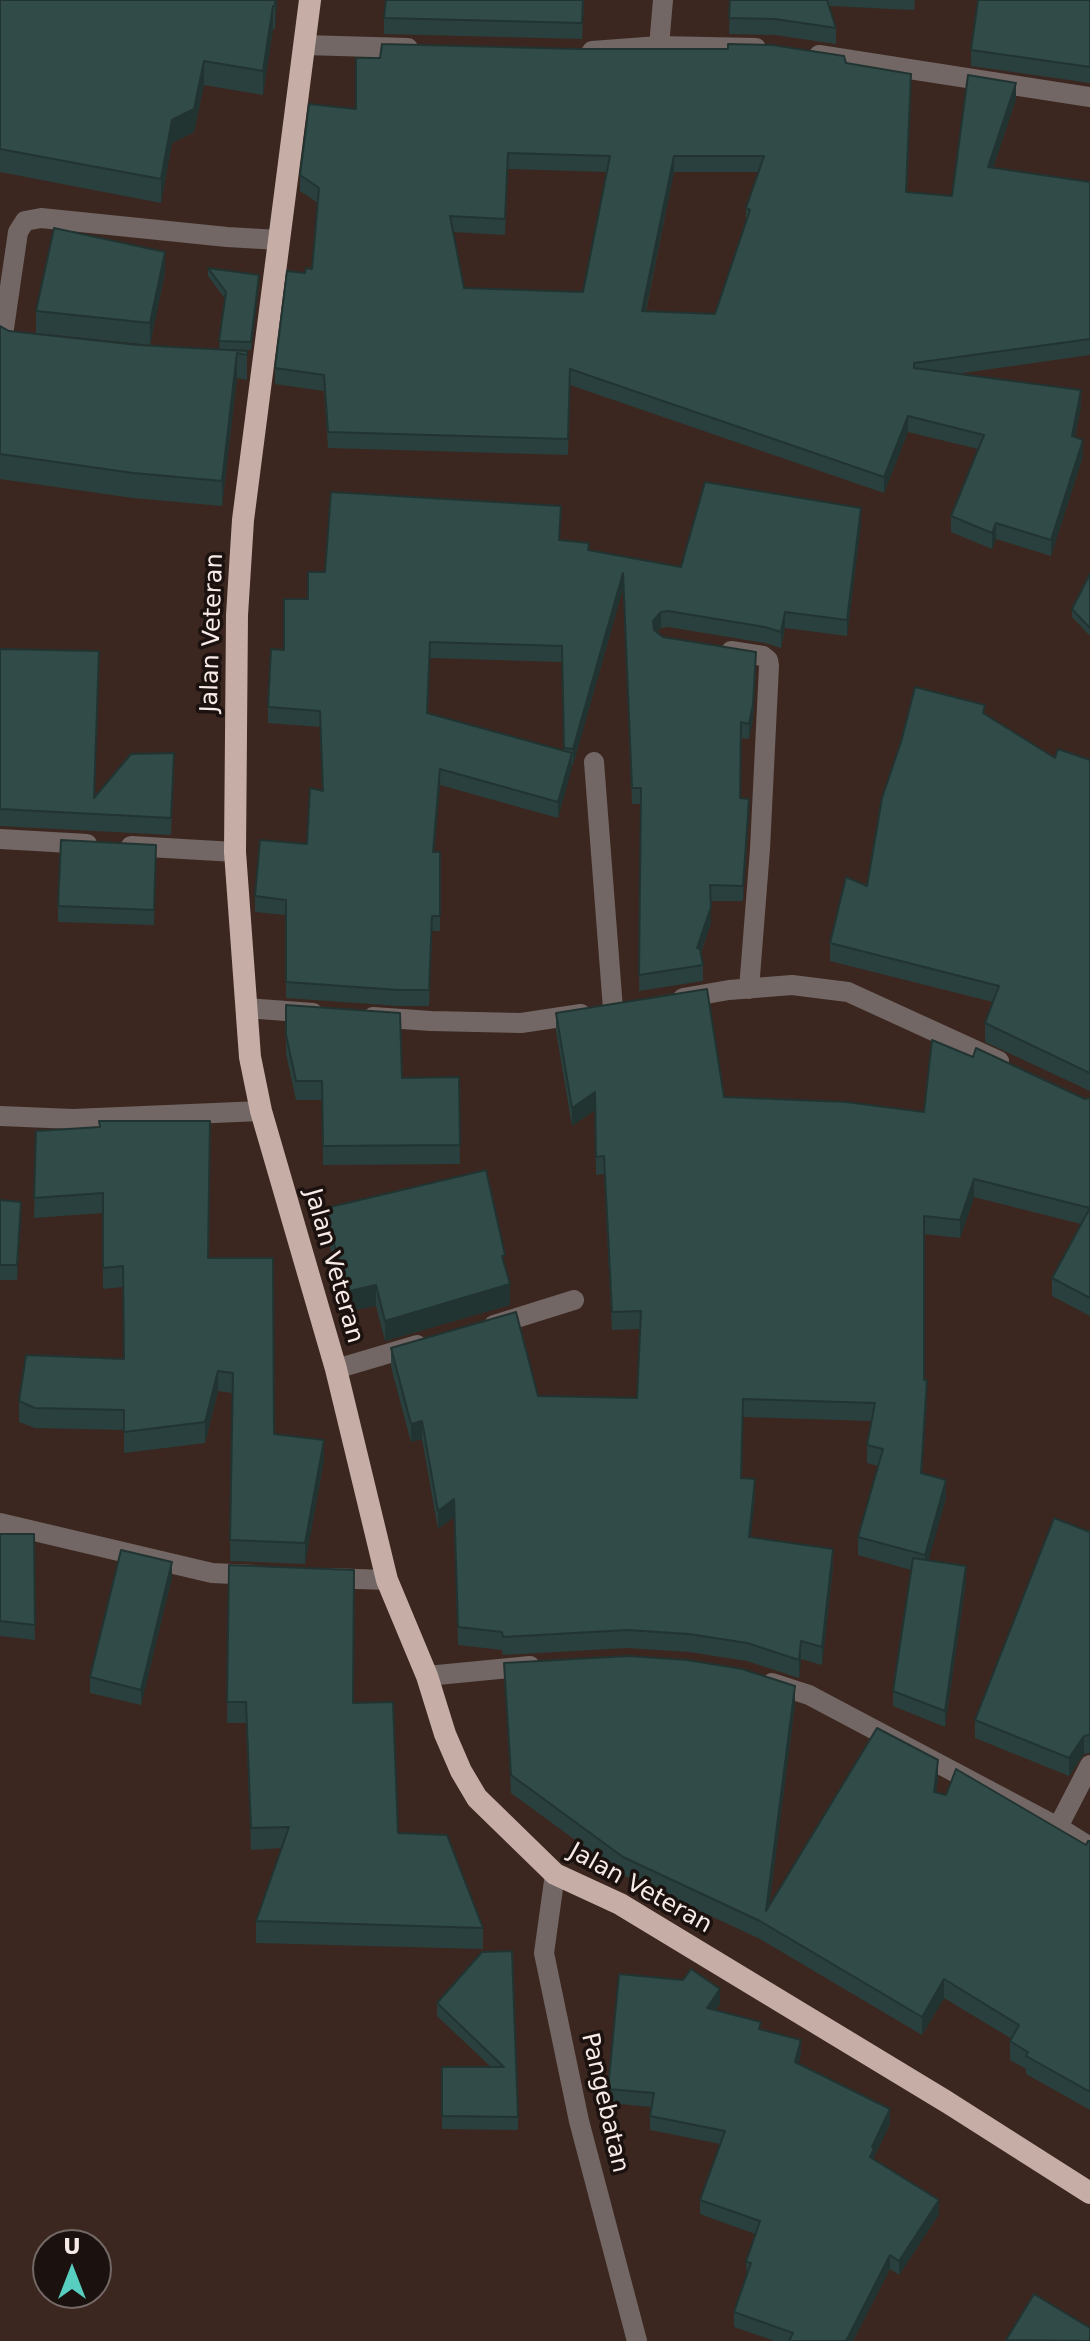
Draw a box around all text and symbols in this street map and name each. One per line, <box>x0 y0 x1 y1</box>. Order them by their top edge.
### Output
street label: Jalan Veteran <box>196 553 230 713</box>
street label: Jalan Veteran <box>297 1185 369 1347</box>
street label: Jalan Veteran <box>563 1838 717 1940</box>
street label: Pangebatan <box>574 2030 634 2176</box>
north arrow <box>32 2229 112 2309</box>
text: U <box>63 2234 81 2259</box>

